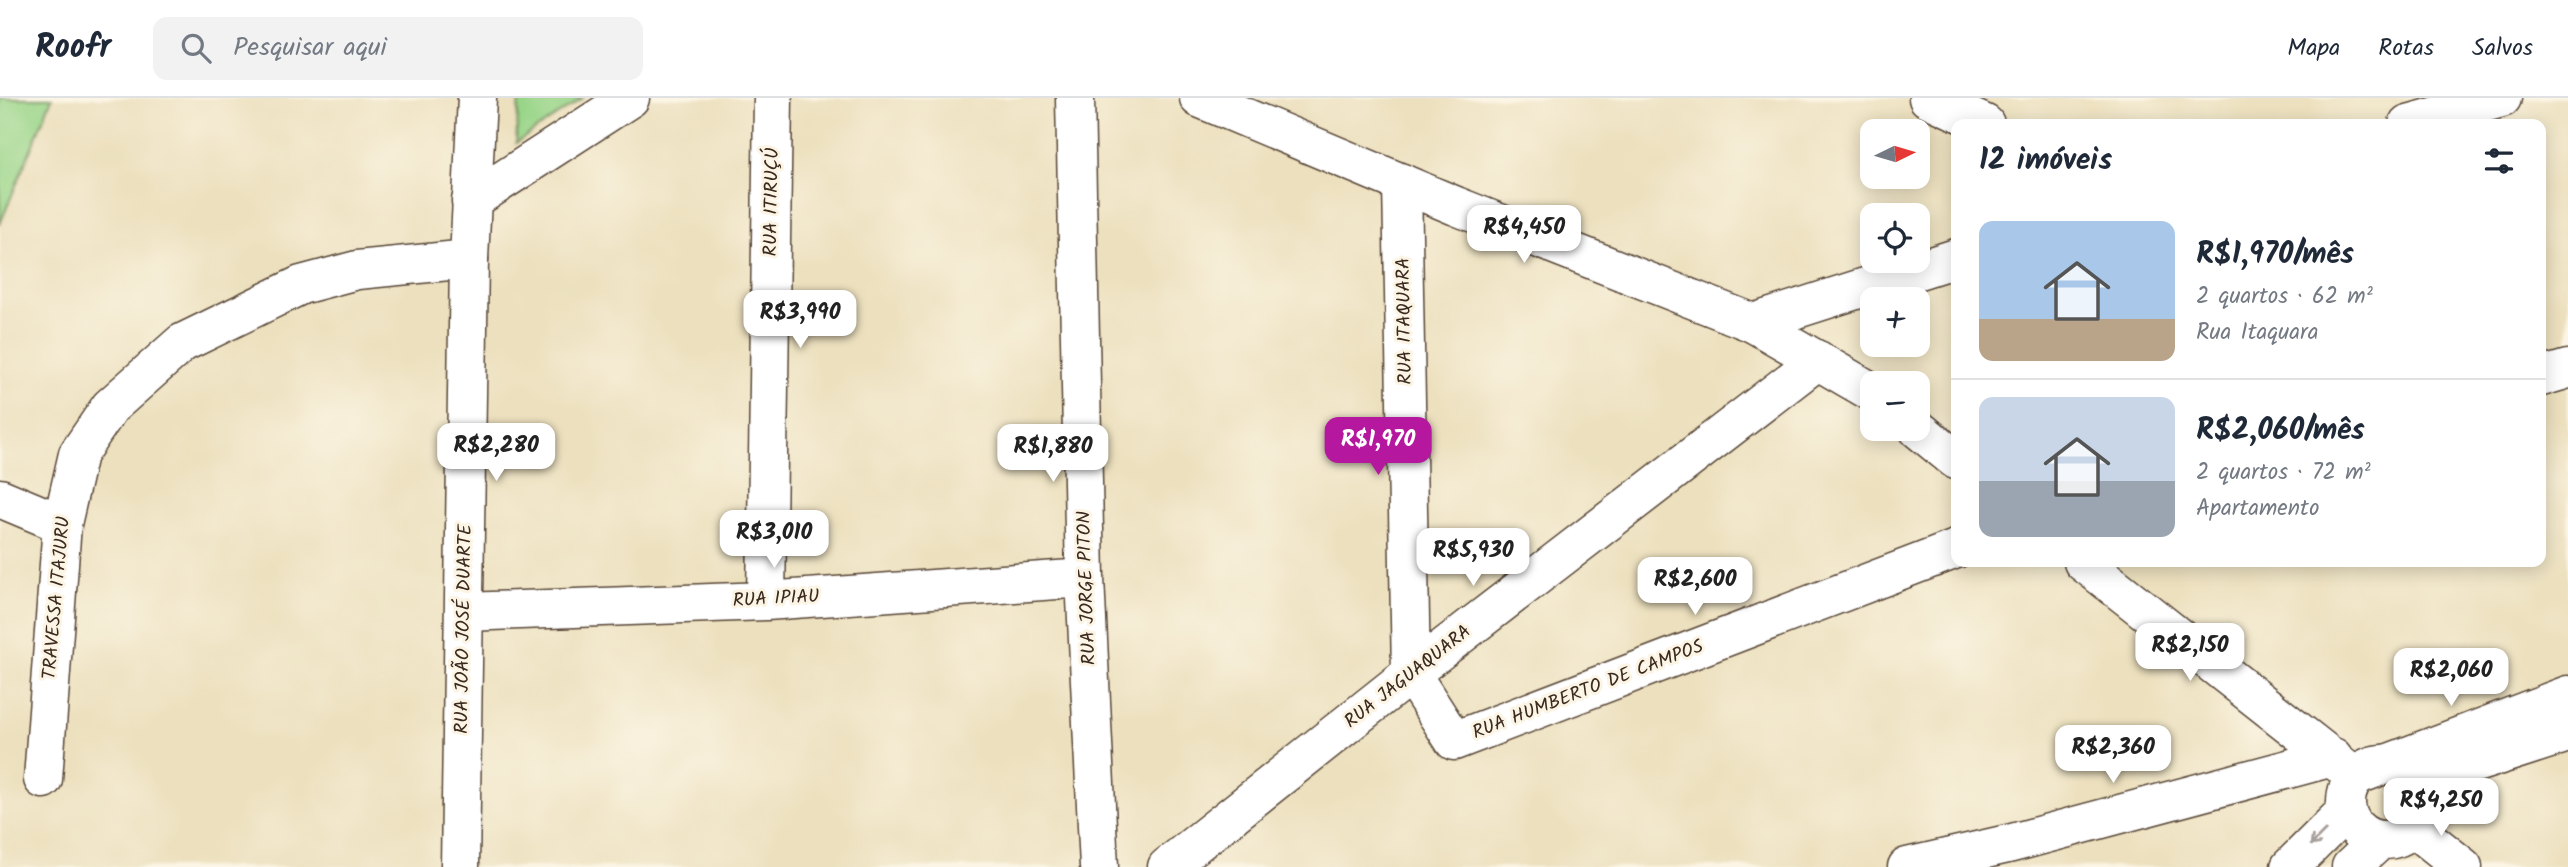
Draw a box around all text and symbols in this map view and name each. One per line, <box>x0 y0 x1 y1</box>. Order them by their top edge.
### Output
search box <box>153 17 643 80</box>
text: Roofr <box>35 22 111 75</box>
text: Pesquisar aqui <box>233 27 387 69</box>
icon: search <box>177 29 215 67</box>
text: Mapa <box>2287 29 2340 68</box>
text: Rotas <box>2378 29 2434 68</box>
text: Salvos <box>2472 29 2533 68</box>
north arrow <box>1860 119 1930 189</box>
map controls <box>1860 119 1930 441</box>
text: 12 imóveis <box>1979 137 2112 185</box>
icon: filters <box>2480 142 2518 180</box>
street label: RUA ITIRUÇÚ <box>756 147 788 257</box>
button: locate <box>1860 203 1930 273</box>
pin: R$4,450 <box>1459 206 1589 265</box>
text: R$4,450 <box>1483 210 1565 246</box>
text: R$1,970/mês <box>2196 231 2354 279</box>
icon: home <box>2035 249 2119 333</box>
street label: RUA ITAQUARA <box>1389 257 1421 385</box>
text: 2 quartos · 62 m² <box>2196 279 2373 315</box>
button: + <box>1860 287 1930 357</box>
pin: R$3,990 <box>735 290 865 350</box>
text: R$3,990 <box>759 295 841 331</box>
text: Rua Itaquara <box>2196 315 2318 351</box>
button: − <box>1860 371 1930 441</box>
text: R$2,060/mês <box>2196 407 2365 455</box>
pin: R$1,970 <box>1313 418 1443 477</box>
text: R$1,970 <box>1341 422 1415 458</box>
pin: R$2,280 <box>431 424 561 483</box>
pin: R$1,880 <box>988 424 1118 484</box>
icon: home <box>2035 425 2119 509</box>
text: R$2,280 <box>453 428 539 464</box>
text: R$1,880 <box>1013 429 1093 465</box>
text: 2 quartos · 72 m² <box>2196 455 2371 491</box>
text: Apartamento <box>2196 491 2319 527</box>
pin: R$3,010 <box>709 510 839 570</box>
street label: RUA JORGE PITON <box>1069 510 1105 666</box>
street label: TRAVESSA ITAJURU <box>35 515 79 681</box>
text: R$3,010 <box>736 515 812 551</box>
street label: RUA JOÃO JOSÉ DUARTE <box>447 523 481 734</box>
pin: R$5,930 <box>1408 528 1538 588</box>
text: R$5,930 <box>1432 533 1514 569</box>
pin: R$2,600 <box>1630 558 1760 617</box>
text: R$2,600 <box>1654 562 1736 598</box>
street label: RUA IPIAU <box>732 582 820 616</box>
street label: RUA JAGUAQUARA <box>1338 618 1478 736</box>
pin: R$2,150 <box>2125 624 2255 683</box>
text: R$2,150 <box>2151 628 2229 664</box>
street label: RUA HUMBERTO DE CAMPOS <box>1468 632 1708 748</box>
pin: R$2,060 <box>2386 648 2516 708</box>
text: R$2,060 <box>2410 653 2492 689</box>
pin: R$2,360 <box>2048 726 2178 785</box>
text: R$2,360 <box>2071 730 2155 766</box>
pin: R$4,250 <box>2376 778 2506 838</box>
text: R$4,250 <box>2400 783 2482 819</box>
one-way arrow <box>2310 830 2327 847</box>

